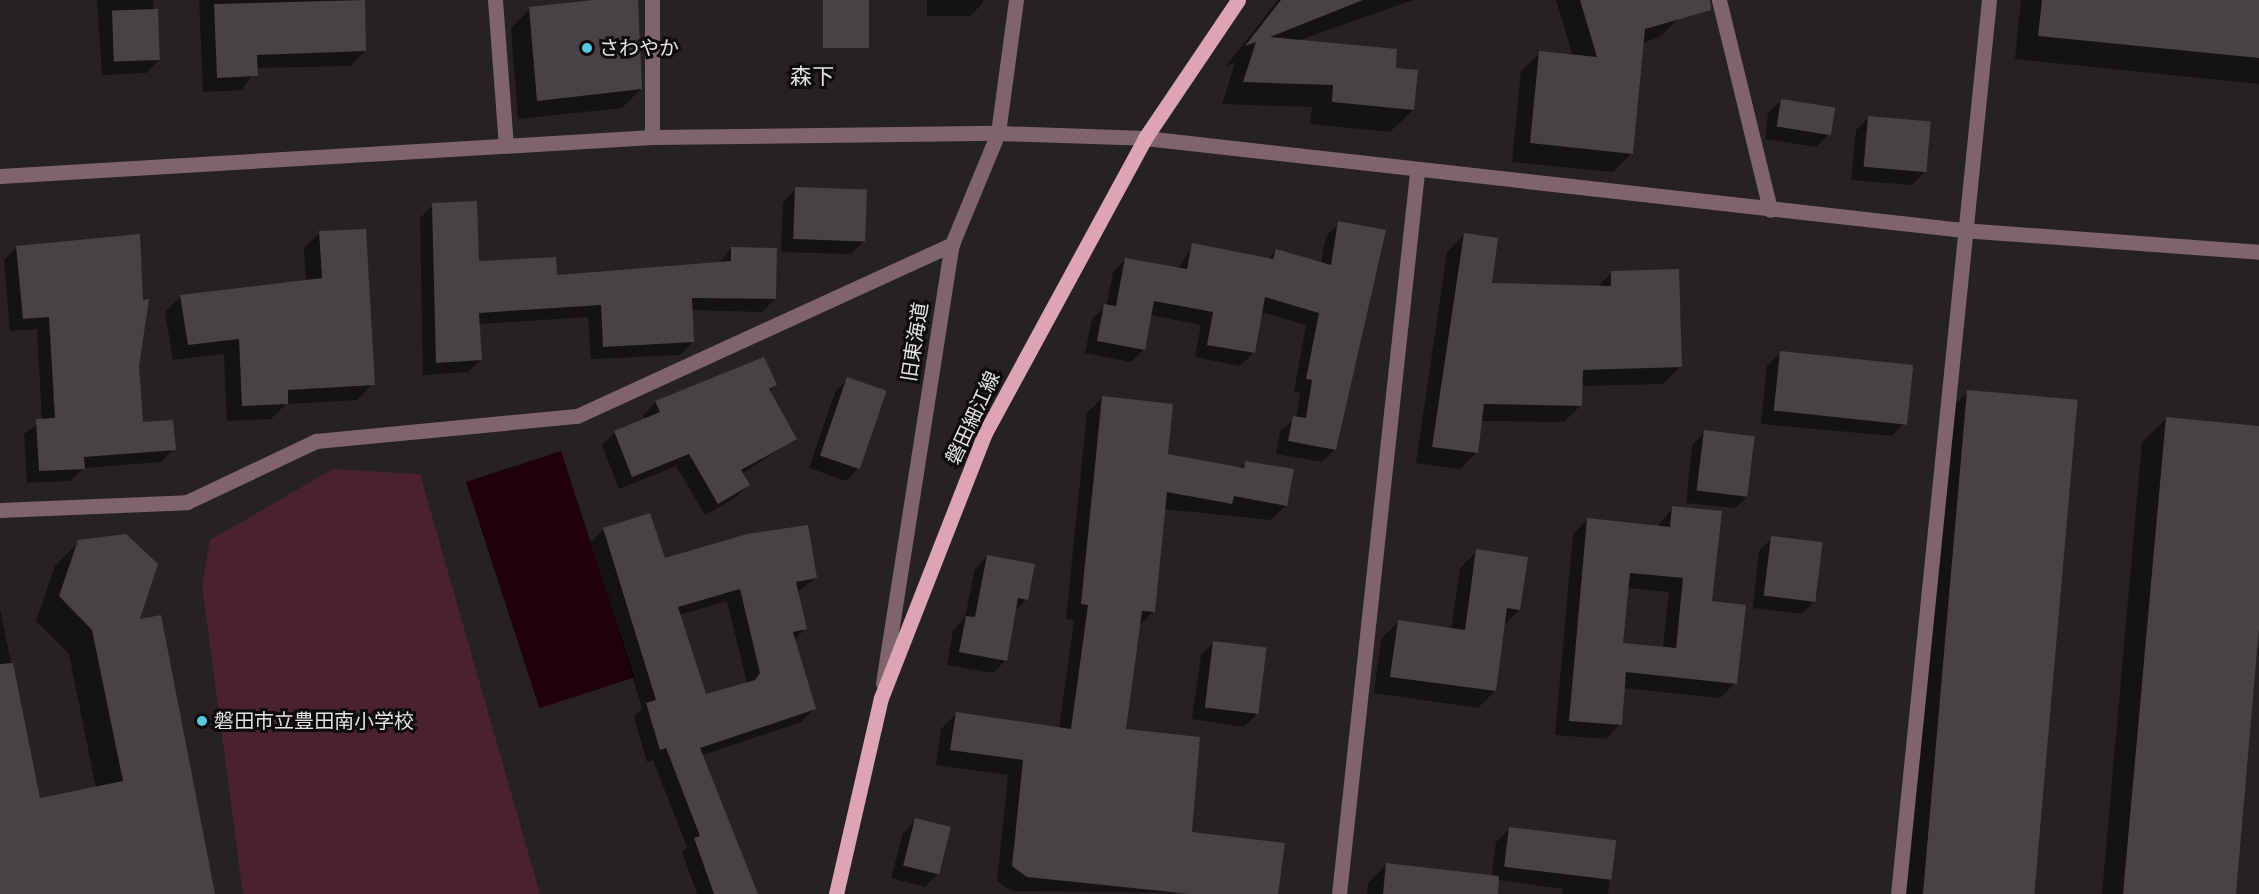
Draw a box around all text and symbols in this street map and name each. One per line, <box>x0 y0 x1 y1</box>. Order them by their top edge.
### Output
place label: さわやか <box>599 36 679 60</box>
marker: さわやか <box>580 41 594 55</box>
district label: 森下 <box>790 64 834 90</box>
street label: 旧東海道 <box>897 301 933 383</box>
street label: 磐田細江線 <box>941 368 1005 468</box>
place label: 磐田市立豊田南小学校 <box>214 709 414 733</box>
marker: 磐田市立豊田南小学校 <box>195 714 209 728</box>

